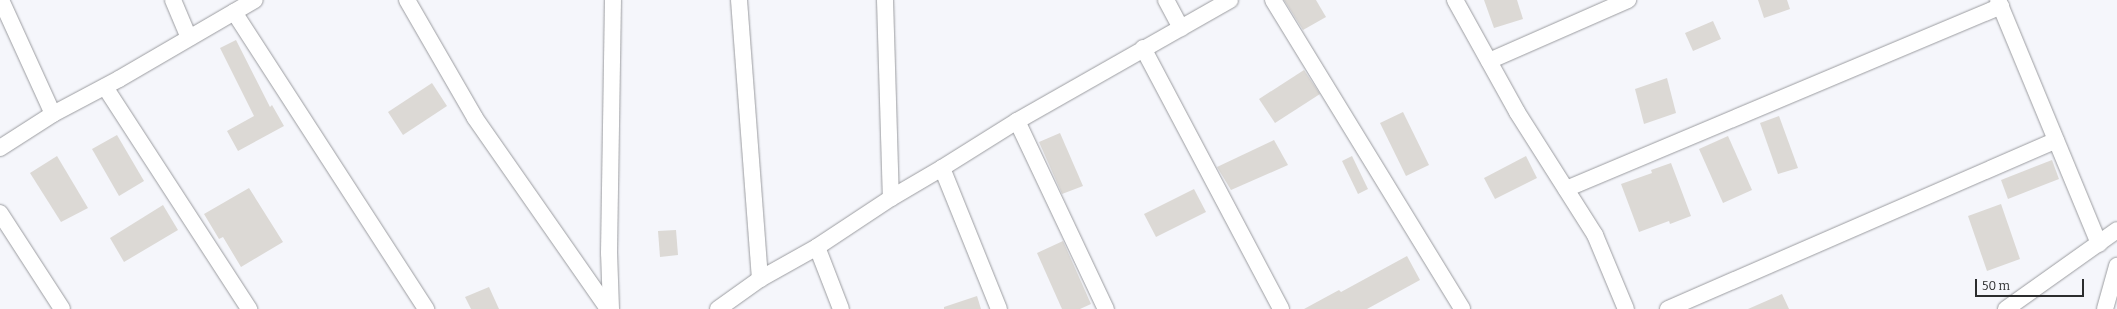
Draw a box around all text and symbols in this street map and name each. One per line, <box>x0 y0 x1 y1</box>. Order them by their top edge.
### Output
scale bar <box>1977 271 2086 297</box>
text: 50 m <box>1982 279 2010 293</box>

